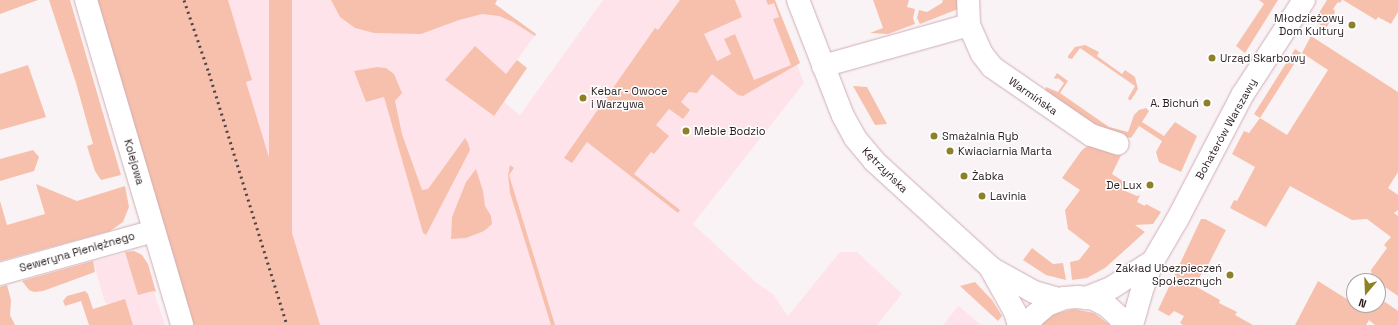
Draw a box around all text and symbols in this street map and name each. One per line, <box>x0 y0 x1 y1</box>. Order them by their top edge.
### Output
place label: Młodzieżowy Dom Kultury <box>1274 12 1344 38</box>
marker: Młodzieżowy Dom Kultury <box>1347 20 1357 30</box>
place label: Urząd Skarbowy <box>1220 51 1306 65</box>
marker: Urząd Skarbowy <box>1207 53 1217 63</box>
street label: Warmińska <box>1006 74 1060 118</box>
street label: Bohaterów Warszawy <box>1193 76 1259 182</box>
place label: Kebar - Owoce i Warzywa <box>591 85 668 111</box>
marker: Kebar - Owoce i Warzywa <box>578 93 588 103</box>
place label: A. Bichuń <box>1150 96 1199 110</box>
marker: A. Bichuń <box>1202 98 1212 108</box>
place label: Meble Bodzio <box>694 124 766 138</box>
marker: Meble Bodzio <box>681 126 691 136</box>
place label: Smażalnia Ryb <box>942 129 1019 143</box>
marker: Smażalnia Ryb <box>929 131 939 141</box>
street label: Kolejowa <box>121 138 147 186</box>
street label: Kętrzyńska <box>859 144 911 196</box>
place label: Kwiaciarnia Marta <box>958 144 1052 158</box>
marker: Kwiaciarnia Marta <box>945 146 955 156</box>
place label: Żabka <box>972 169 1004 183</box>
marker: Żabka <box>959 171 969 181</box>
place label: De Lux <box>1106 178 1142 192</box>
marker: De Lux <box>1145 180 1155 190</box>
place label: Lavinia <box>990 189 1026 203</box>
marker: Lavinia <box>977 191 987 201</box>
street label: Seweryna Pieniężnego <box>18 229 136 275</box>
place label: Zakład Ubezpieczeń Społecznych <box>1116 262 1222 288</box>
marker: Zakład Ubezpieczeń Społecznych <box>1225 270 1235 280</box>
north arrow <box>1346 273 1386 313</box>
text: N <box>1357 296 1368 311</box>

